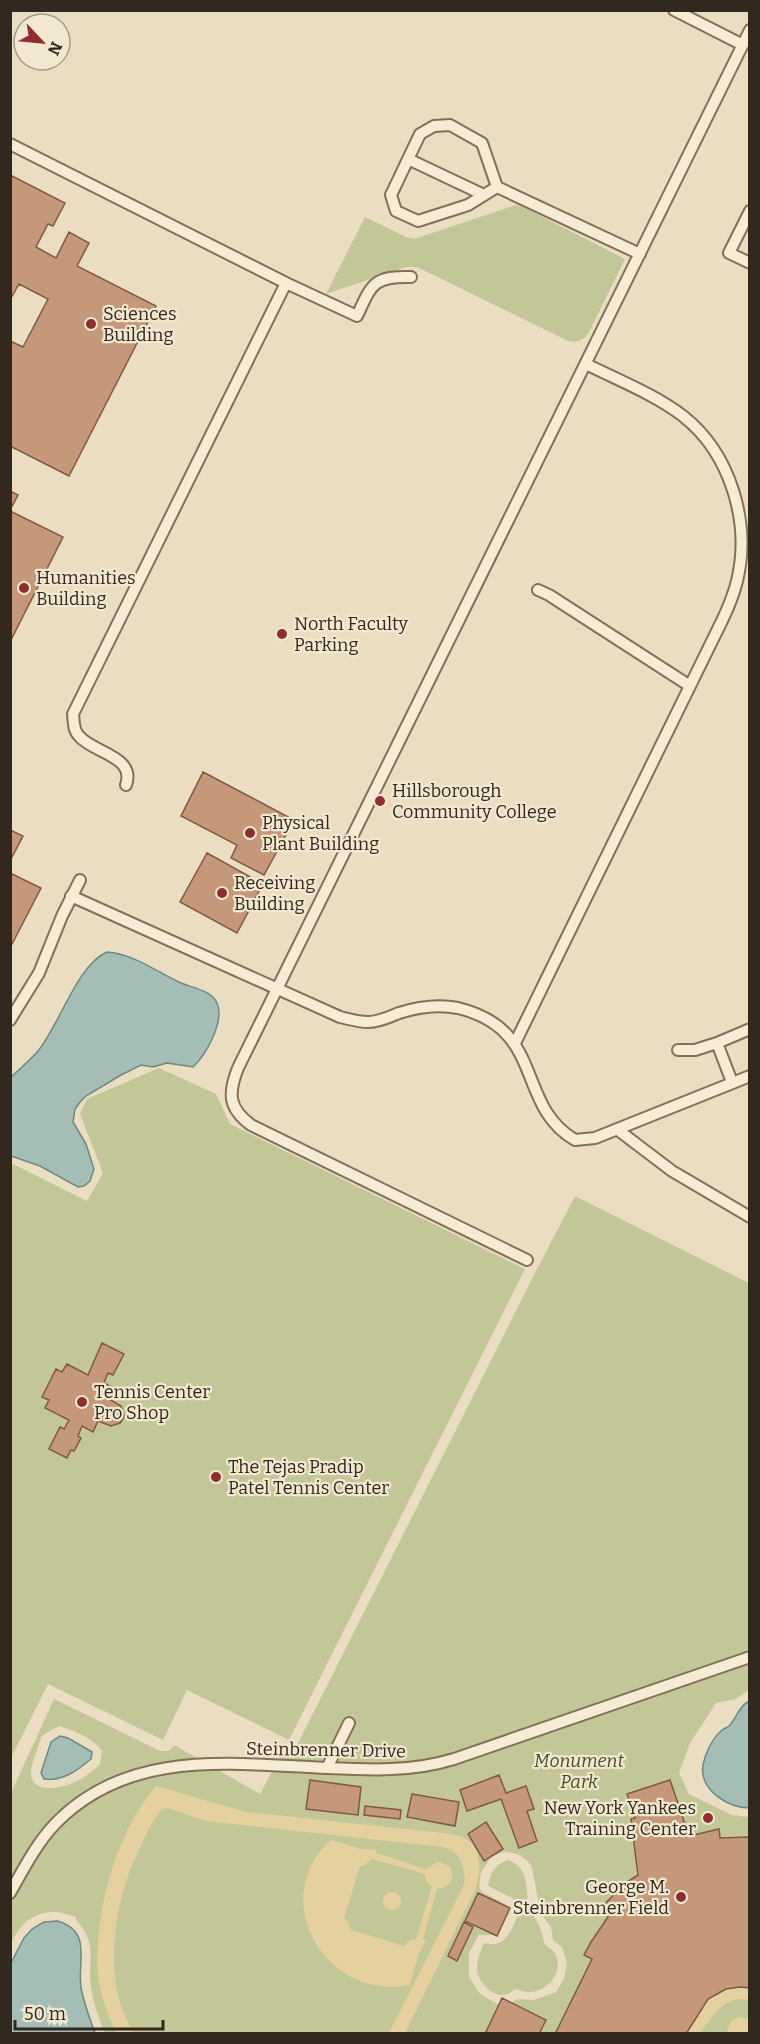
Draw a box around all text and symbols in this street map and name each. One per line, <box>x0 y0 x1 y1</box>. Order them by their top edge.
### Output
north arrow <box>12 12 72 72</box>
text: N <box>44 39 66 58</box>
place label: Sciences Building <box>103 303 177 346</box>
marker: Sciences Building <box>84 317 98 331</box>
place label: Humanities Building <box>36 567 136 610</box>
marker: Humanities Building <box>17 581 31 595</box>
place label: North Faculty Parking <box>294 613 408 656</box>
marker: North Faculty Parking <box>275 627 289 641</box>
place label: Hillsborough Community College <box>392 780 557 823</box>
marker: Hillsborough Community College <box>373 794 387 808</box>
place label: Physical Plant Building <box>262 812 379 855</box>
marker: Physical Plant Building <box>243 826 257 840</box>
place label: Receiving Building <box>234 872 315 915</box>
marker: Receiving Building <box>215 886 229 900</box>
place label: Tennis Center Pro Shop <box>94 1381 210 1424</box>
marker: Tennis Center Pro Shop <box>75 1395 89 1409</box>
place label: The Tejas Pradip Patel Tennis Center <box>228 1456 389 1499</box>
marker: The Tejas Pradip Patel Tennis Center <box>209 1470 223 1484</box>
street label: Steinbrenner Drive <box>246 1738 406 1762</box>
park label: Monument Park <box>534 1750 624 1793</box>
place label: New York Yankees Training Center <box>544 1797 696 1840</box>
marker: New York Yankees Training Center <box>701 1811 715 1825</box>
place label: George M. Steinbrenner Field <box>513 1876 669 1919</box>
marker: George M. Steinbrenner Field <box>674 1890 688 1904</box>
scale bar <box>15 1993 164 2031</box>
text: 50 m <box>24 2003 66 2025</box>

